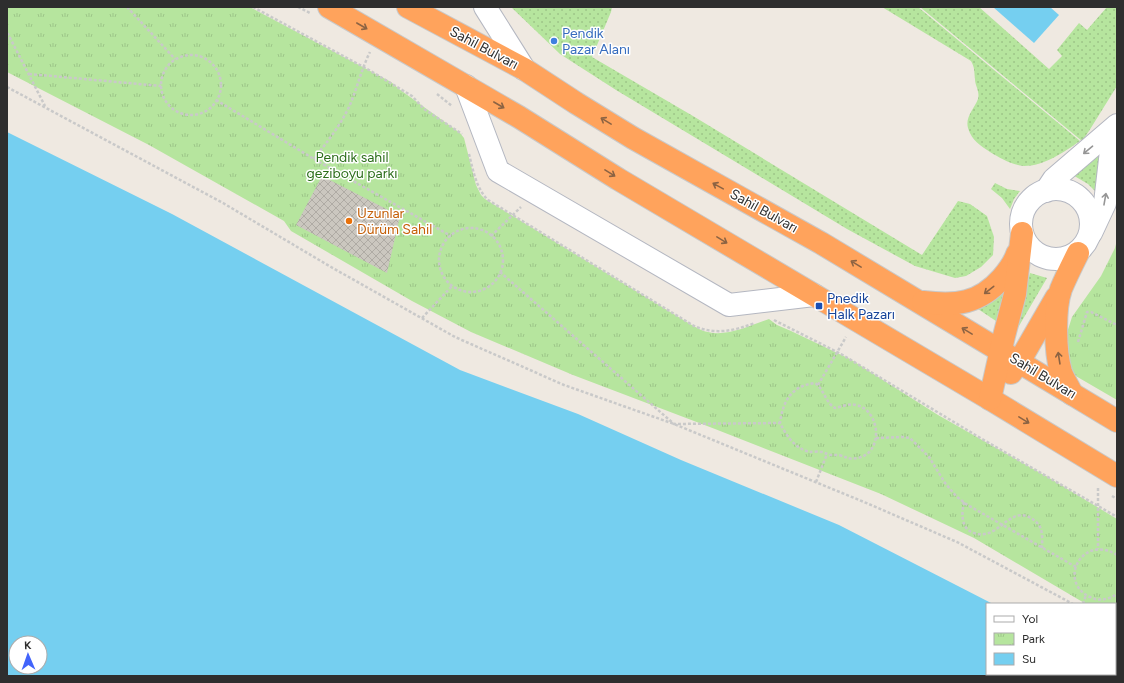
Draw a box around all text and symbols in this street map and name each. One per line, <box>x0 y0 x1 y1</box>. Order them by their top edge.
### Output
one-way arrow <box>356 23 368 31</box>
street label: Sahil Bulvarı <box>447 23 521 73</box>
place label: Pendik Pazar Alanı <box>562 25 630 58</box>
marker: Pendik Pazar Alanı <box>549 36 559 46</box>
one-way arrow <box>493 102 505 110</box>
one-way arrow <box>600 117 612 125</box>
one-way arrow <box>1082 146 1093 155</box>
park label: Pendik sahil geziboyu parkı <box>307 149 397 182</box>
one-way arrow <box>604 170 616 178</box>
one-way arrow <box>712 181 724 189</box>
street label: Sahil Bulvarı <box>727 185 801 237</box>
one-way arrow <box>1102 192 1110 205</box>
place label: Uzunlar Dürüm Sahil <box>357 205 432 238</box>
marker: Uzunlar Dürüm Sahil <box>344 216 354 226</box>
one-way arrow <box>716 237 728 245</box>
one-way arrow <box>850 260 862 268</box>
one-way arrow <box>984 286 995 294</box>
place label: Pnedik Halk Pazarı <box>827 290 895 323</box>
marker: Pnedik Halk Pazarı <box>814 301 824 311</box>
one-way arrow <box>962 327 973 335</box>
street label: Sahil Bulvarı <box>1006 349 1080 403</box>
one-way arrow <box>1054 352 1062 365</box>
one-way arrow <box>1018 416 1030 424</box>
legend <box>986 603 1116 675</box>
text: Yol <box>1022 612 1038 626</box>
text: Park <box>1022 632 1045 646</box>
north arrow <box>8 635 48 675</box>
text: K <box>24 639 32 652</box>
text: Su <box>1022 652 1036 666</box>

